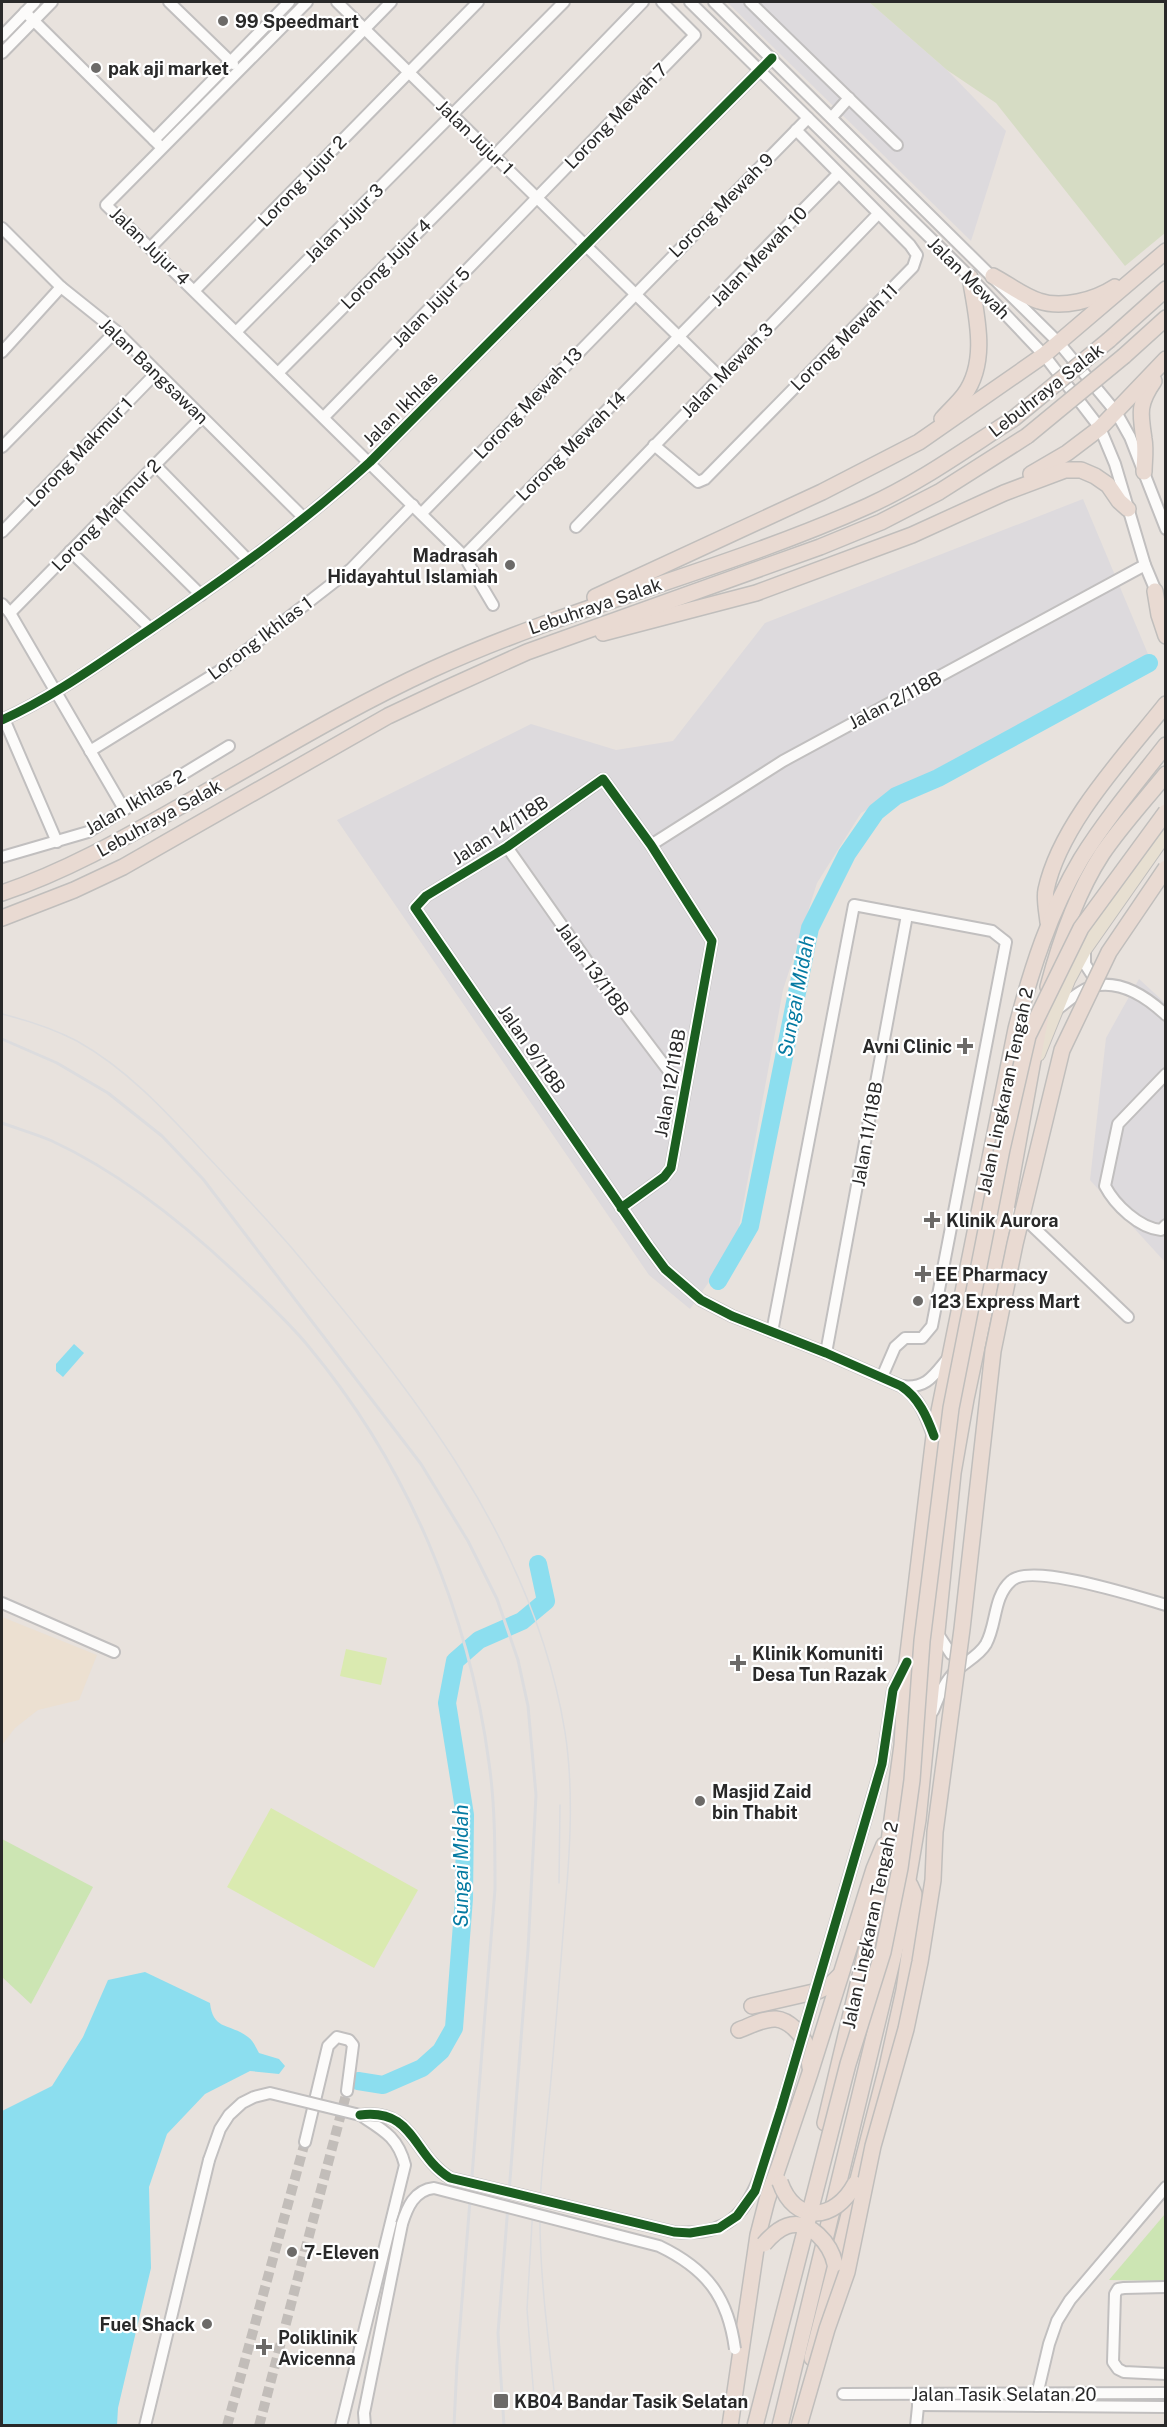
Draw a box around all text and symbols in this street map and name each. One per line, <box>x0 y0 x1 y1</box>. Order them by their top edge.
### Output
place label: 99 Speedmart <box>235 11 359 32</box>
marker: 99 Speedmart <box>216 14 230 28</box>
place label: pak aji market <box>108 58 229 79</box>
street label: Lorong Mewah 7 <box>560 59 672 173</box>
marker: pak aji market <box>89 61 103 75</box>
street label: Jalan Jujur 1 <box>432 95 518 179</box>
street label: Lorong Jujur 2 <box>253 131 351 231</box>
street label: Lorong Mewah 9 <box>664 148 778 262</box>
street label: Jalan Jujur 3 <box>300 179 388 267</box>
street label: Jalan Mewah 10 <box>706 202 812 310</box>
street label: Jalan Jujur 4 <box>106 203 194 289</box>
street label: Lorong Jujur 4 <box>337 215 435 313</box>
street label: Jalan Mewah <box>924 233 1014 323</box>
street label: Jalan Jujur 5 <box>388 263 474 351</box>
street label: Lorong Mewah 11 <box>786 279 902 395</box>
street label: Jalan Bangsawan <box>95 314 213 428</box>
street label: Jalan Mewah 3 <box>677 319 777 421</box>
street label: Lebuhraya Salak <box>985 339 1107 441</box>
street label: Lorong Mewah 13 <box>470 343 586 463</box>
street label: Jalan Ikhlas <box>358 367 442 451</box>
street label: Lorong Mewah 14 <box>512 387 630 505</box>
street label: Lorong Makmur 1 <box>21 393 137 511</box>
street label: Lorong Makmur 2 <box>47 455 165 575</box>
place label: Madrasah Hidayahtul Islamiah <box>327 545 498 587</box>
marker: Madrasah Hidayahtul Islamiah <box>503 558 517 572</box>
street label: Lebuhraya Salak <box>526 573 664 639</box>
street label: Lorong Ikhlas 1 <box>204 592 316 684</box>
street label: Jalan 2/118B <box>845 667 945 733</box>
street label: Jalan Ikhlas 2 <box>81 765 189 839</box>
street label: Lebuhraya Salak <box>93 775 225 861</box>
street label: Jalan 14/118B <box>448 791 552 869</box>
street label: Jalan 13/118B <box>552 918 634 1020</box>
water label: Sungai Midah <box>772 933 820 1059</box>
street label: Jalan Lingkaran Tengah 2 <box>973 986 1037 1196</box>
street label: Jalan 9/118B <box>494 1001 570 1097</box>
street label: Jalan 12/118B <box>650 1027 690 1139</box>
place label: Avni Clinic <box>862 1036 952 1057</box>
marker: Avni Clinic <box>956 1037 974 1055</box>
street label: Jalan 11/118B <box>847 1080 887 1188</box>
place label: Klinik Aurora <box>946 1210 1058 1231</box>
marker: Klinik Aurora <box>923 1211 941 1229</box>
place label: EE Pharmacy <box>935 1264 1048 1285</box>
marker: EE Pharmacy <box>916 1267 930 1281</box>
place label: 123 Express Mart <box>930 1291 1080 1312</box>
marker: 123 Express Mart <box>911 1294 925 1308</box>
place label: Klinik Komuniti Desa Tun Razak <box>752 1643 887 1685</box>
marker: Klinik Komuniti Desa Tun Razak <box>729 1654 747 1672</box>
place label: Masjid Zaid bin Thabit <box>712 1781 811 1823</box>
marker: Masjid Zaid bin Thabit <box>693 1794 707 1808</box>
water label: Sungai Midah <box>449 1804 473 1928</box>
street label: Jalan Lingkaran Tengah 2 <box>838 1820 902 2030</box>
place label: 7-Eleven <box>304 2242 379 2263</box>
marker: 7-Eleven <box>285 2245 299 2259</box>
place label: Fuel Shack <box>100 2314 196 2335</box>
marker: Fuel Shack <box>200 2317 214 2331</box>
place label: Poliklinik Avicenna <box>278 2327 358 2369</box>
marker: Poliklinik Avicenna <box>255 2338 273 2356</box>
street label: Jalan Tasik Selatan 20 <box>911 2384 1097 2405</box>
place label: KB04 Bandar Tasik Selatan <box>514 2391 748 2412</box>
marker: KB04 Bandar Tasik Selatan <box>492 2392 510 2410</box>

